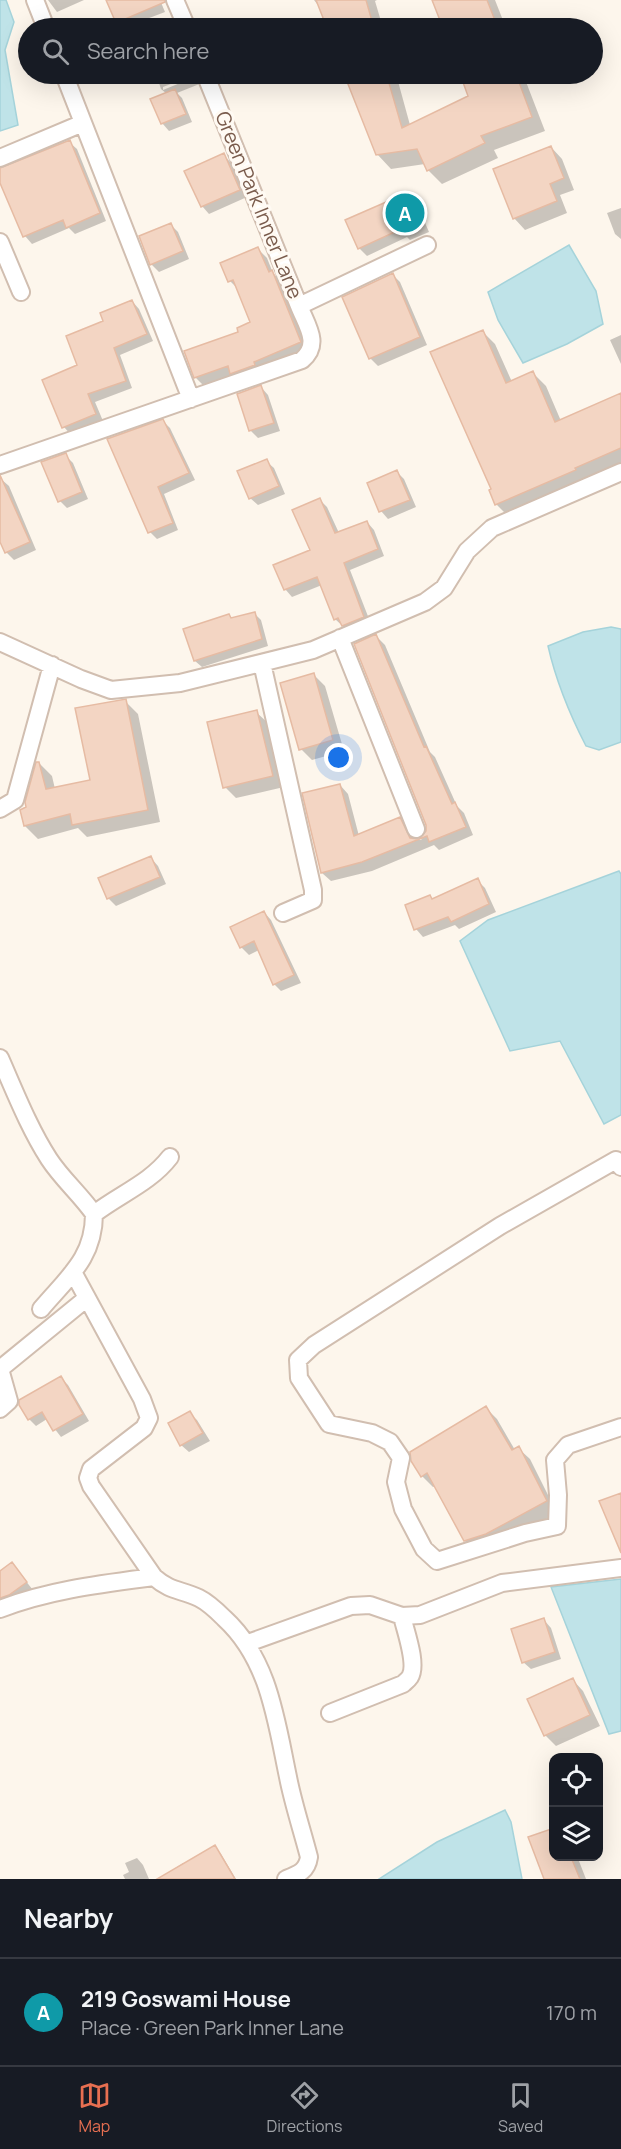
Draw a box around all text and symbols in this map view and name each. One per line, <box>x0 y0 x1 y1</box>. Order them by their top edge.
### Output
search box <box>18 18 603 84</box>
icon: search <box>39 35 72 68</box>
text: Search here <box>87 36 209 66</box>
street label: Green Park Inner Lane <box>209 107 309 303</box>
pin: A <box>386 190 424 236</box>
your location <box>324 743 353 772</box>
map controls <box>549 1753 603 1861</box>
button: locate <box>549 1753 603 1807</box>
button: layers <box>549 1807 603 1861</box>
text: Nearby <box>24 1900 113 1936</box>
text: 219 Goswami House <box>81 1984 291 2014</box>
text: A <box>37 1999 50 2026</box>
text: 170 m <box>546 1999 597 2026</box>
text: Place · Green Park Inner Lane <box>81 2014 344 2041</box>
tab: Map <box>78 2079 111 2137</box>
tab: Directions <box>267 2079 342 2137</box>
tab: Saved <box>498 2079 543 2137</box>

